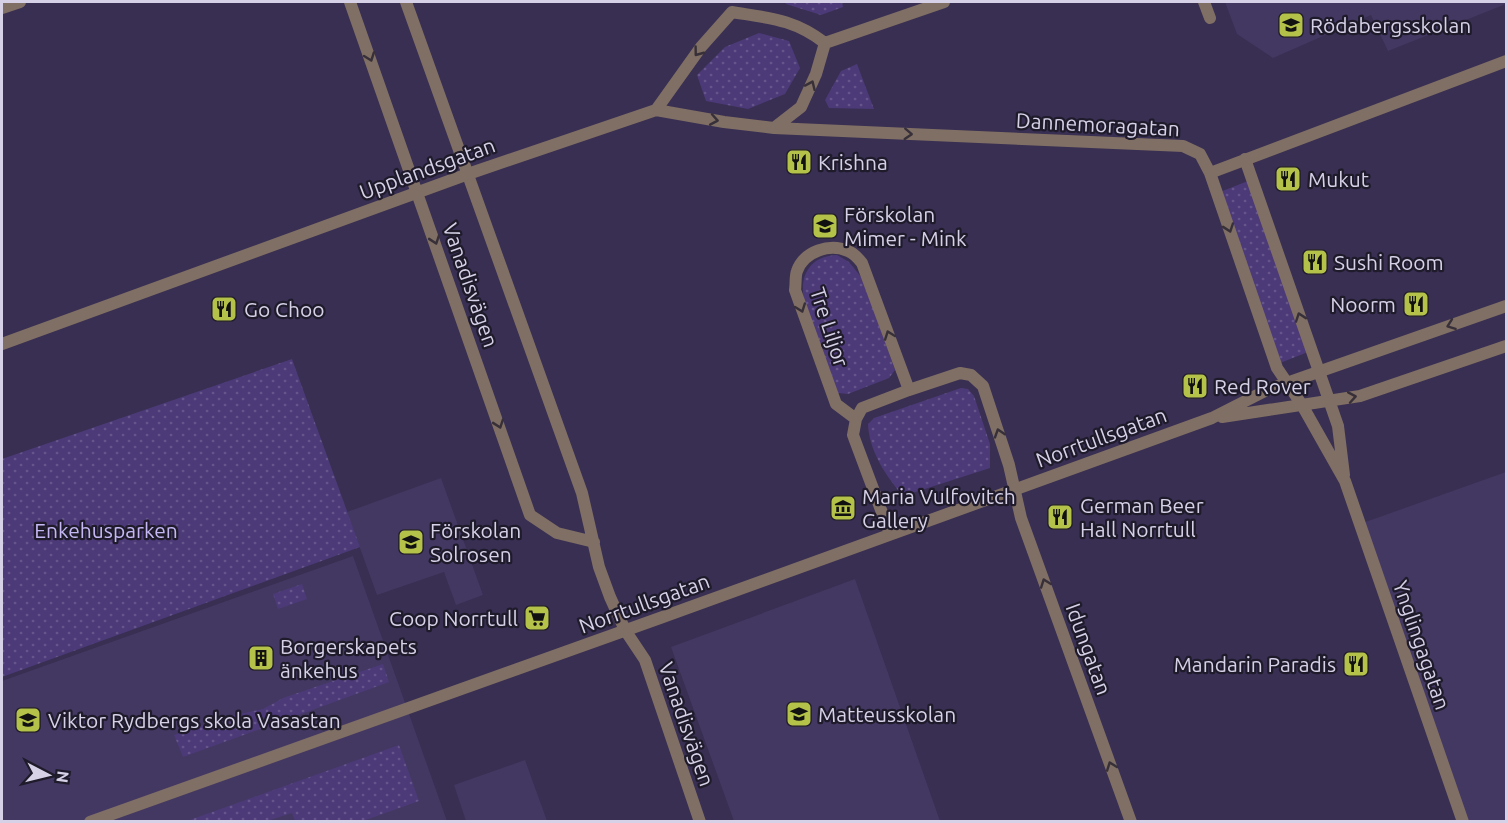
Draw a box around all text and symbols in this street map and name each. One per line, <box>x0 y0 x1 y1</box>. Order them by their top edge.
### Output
school or university icon: Rödabergsskolan <box>1276 10 1306 40</box>
place label: Rödabergsskolan <box>1310 13 1471 37</box>
one-way arrow <box>695 45 706 56</box>
one-way arrow <box>362 51 375 61</box>
one-way arrow <box>804 80 816 91</box>
street label: Dannemoragatan <box>1015 108 1181 140</box>
one-way arrow <box>709 113 719 126</box>
one-way arrow <box>904 128 913 140</box>
street label: Upplandsgatan <box>356 132 498 204</box>
restaurant icon: Krishna <box>784 147 814 177</box>
place label: Krishna <box>818 150 888 174</box>
restaurant icon: Mukut <box>1273 164 1303 194</box>
place label: Mukut <box>1308 167 1369 191</box>
place label: Förskolan Mimer - Mink <box>844 202 967 250</box>
school or university icon: Förskolan Mimer - Mink <box>810 211 840 241</box>
street label: Vanadisvägen <box>439 220 503 350</box>
one-way arrow <box>1221 222 1234 233</box>
one-way arrow <box>427 234 440 245</box>
restaurant icon: Sushi Room <box>1300 247 1330 277</box>
place label: Sushi Room <box>1334 250 1444 274</box>
street label: Tre Liljor <box>806 284 854 370</box>
restaurant icon: Noorm <box>1401 289 1431 319</box>
place label: Noorm <box>1330 292 1396 316</box>
restaurant icon: Go Choo <box>209 294 239 324</box>
place label: Go Choo <box>244 297 324 321</box>
one-way arrow <box>794 302 807 313</box>
one-way arrow <box>1295 312 1308 323</box>
one-way arrow <box>1447 318 1457 331</box>
one-way arrow <box>884 330 897 341</box>
restaurant icon: Red Rover <box>1180 371 1210 401</box>
place label: Red Rover <box>1214 374 1311 398</box>
one-way arrow <box>1347 391 1357 404</box>
street label: Norrtullsgatan <box>1032 402 1170 472</box>
one-way arrow <box>492 419 504 429</box>
one-way arrow <box>993 428 1006 439</box>
place label: Maria Vulfovitch Gallery <box>862 484 1016 532</box>
museum icon: Maria Vulfovitch Gallery <box>828 493 858 523</box>
place label: German Beer Hall Norrtull <box>1080 493 1204 541</box>
restaurant icon: German Beer Hall Norrtull <box>1045 502 1075 532</box>
park label: Enkehusparken <box>34 518 178 542</box>
place label: Förskolan Solrosen <box>430 518 521 566</box>
school or university icon: Förskolan Solrosen <box>396 527 426 557</box>
street label: Norrtullsgatan <box>575 568 713 638</box>
street label: Ynglingagatan <box>1389 577 1455 713</box>
one-way arrow <box>1039 578 1052 589</box>
street label: Idungatan <box>1061 600 1117 698</box>
supermarket icon: Coop Norrtull <box>522 603 552 633</box>
place label: Coop Norrtull <box>389 606 518 630</box>
place label: Borgerskapets änkehus <box>280 634 417 682</box>
building icon: Borgerskapets änkehus <box>246 643 276 673</box>
restaurant icon: Mandarin Paradis <box>1341 649 1371 679</box>
place label: Mandarin Paradis <box>1174 652 1336 676</box>
street label: Vanadisvägen <box>655 659 719 789</box>
school or university icon: Matteusskolan <box>784 699 814 729</box>
place label: Matteusskolan <box>818 702 956 726</box>
school or university icon: Viktor Rydbergs skola Vasastan <box>13 705 43 735</box>
place label: Viktor Rydbergs skola Vasastan <box>48 708 341 732</box>
north arrow <box>18 745 78 805</box>
one-way arrow <box>1105 762 1118 772</box>
text: N <box>53 770 73 784</box>

